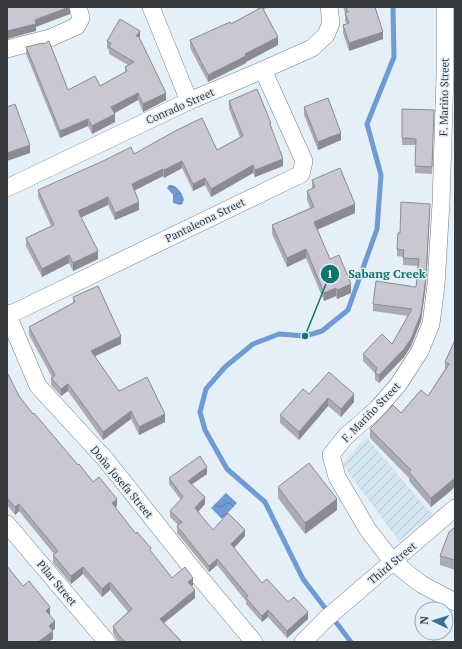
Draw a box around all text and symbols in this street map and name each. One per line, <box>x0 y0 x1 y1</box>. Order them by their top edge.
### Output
street label: F. Mariño Street <box>436 58 452 136</box>
street label: Conrado Street <box>144 85 216 127</box>
street label: Pantaleona Street <box>163 195 247 245</box>
callout: Sabang Creek <box>320 262 433 286</box>
text: 1 <box>327 266 333 281</box>
text: Sabang Creek <box>348 266 426 281</box>
street label: F. Mariño Street <box>339 379 403 445</box>
street label: Doña Josefa Street <box>88 443 156 521</box>
street label: Third Street <box>365 539 419 587</box>
street label: Pilar Street <box>34 557 80 609</box>
north arrow <box>414 601 454 641</box>
text: N <box>417 615 431 625</box>

